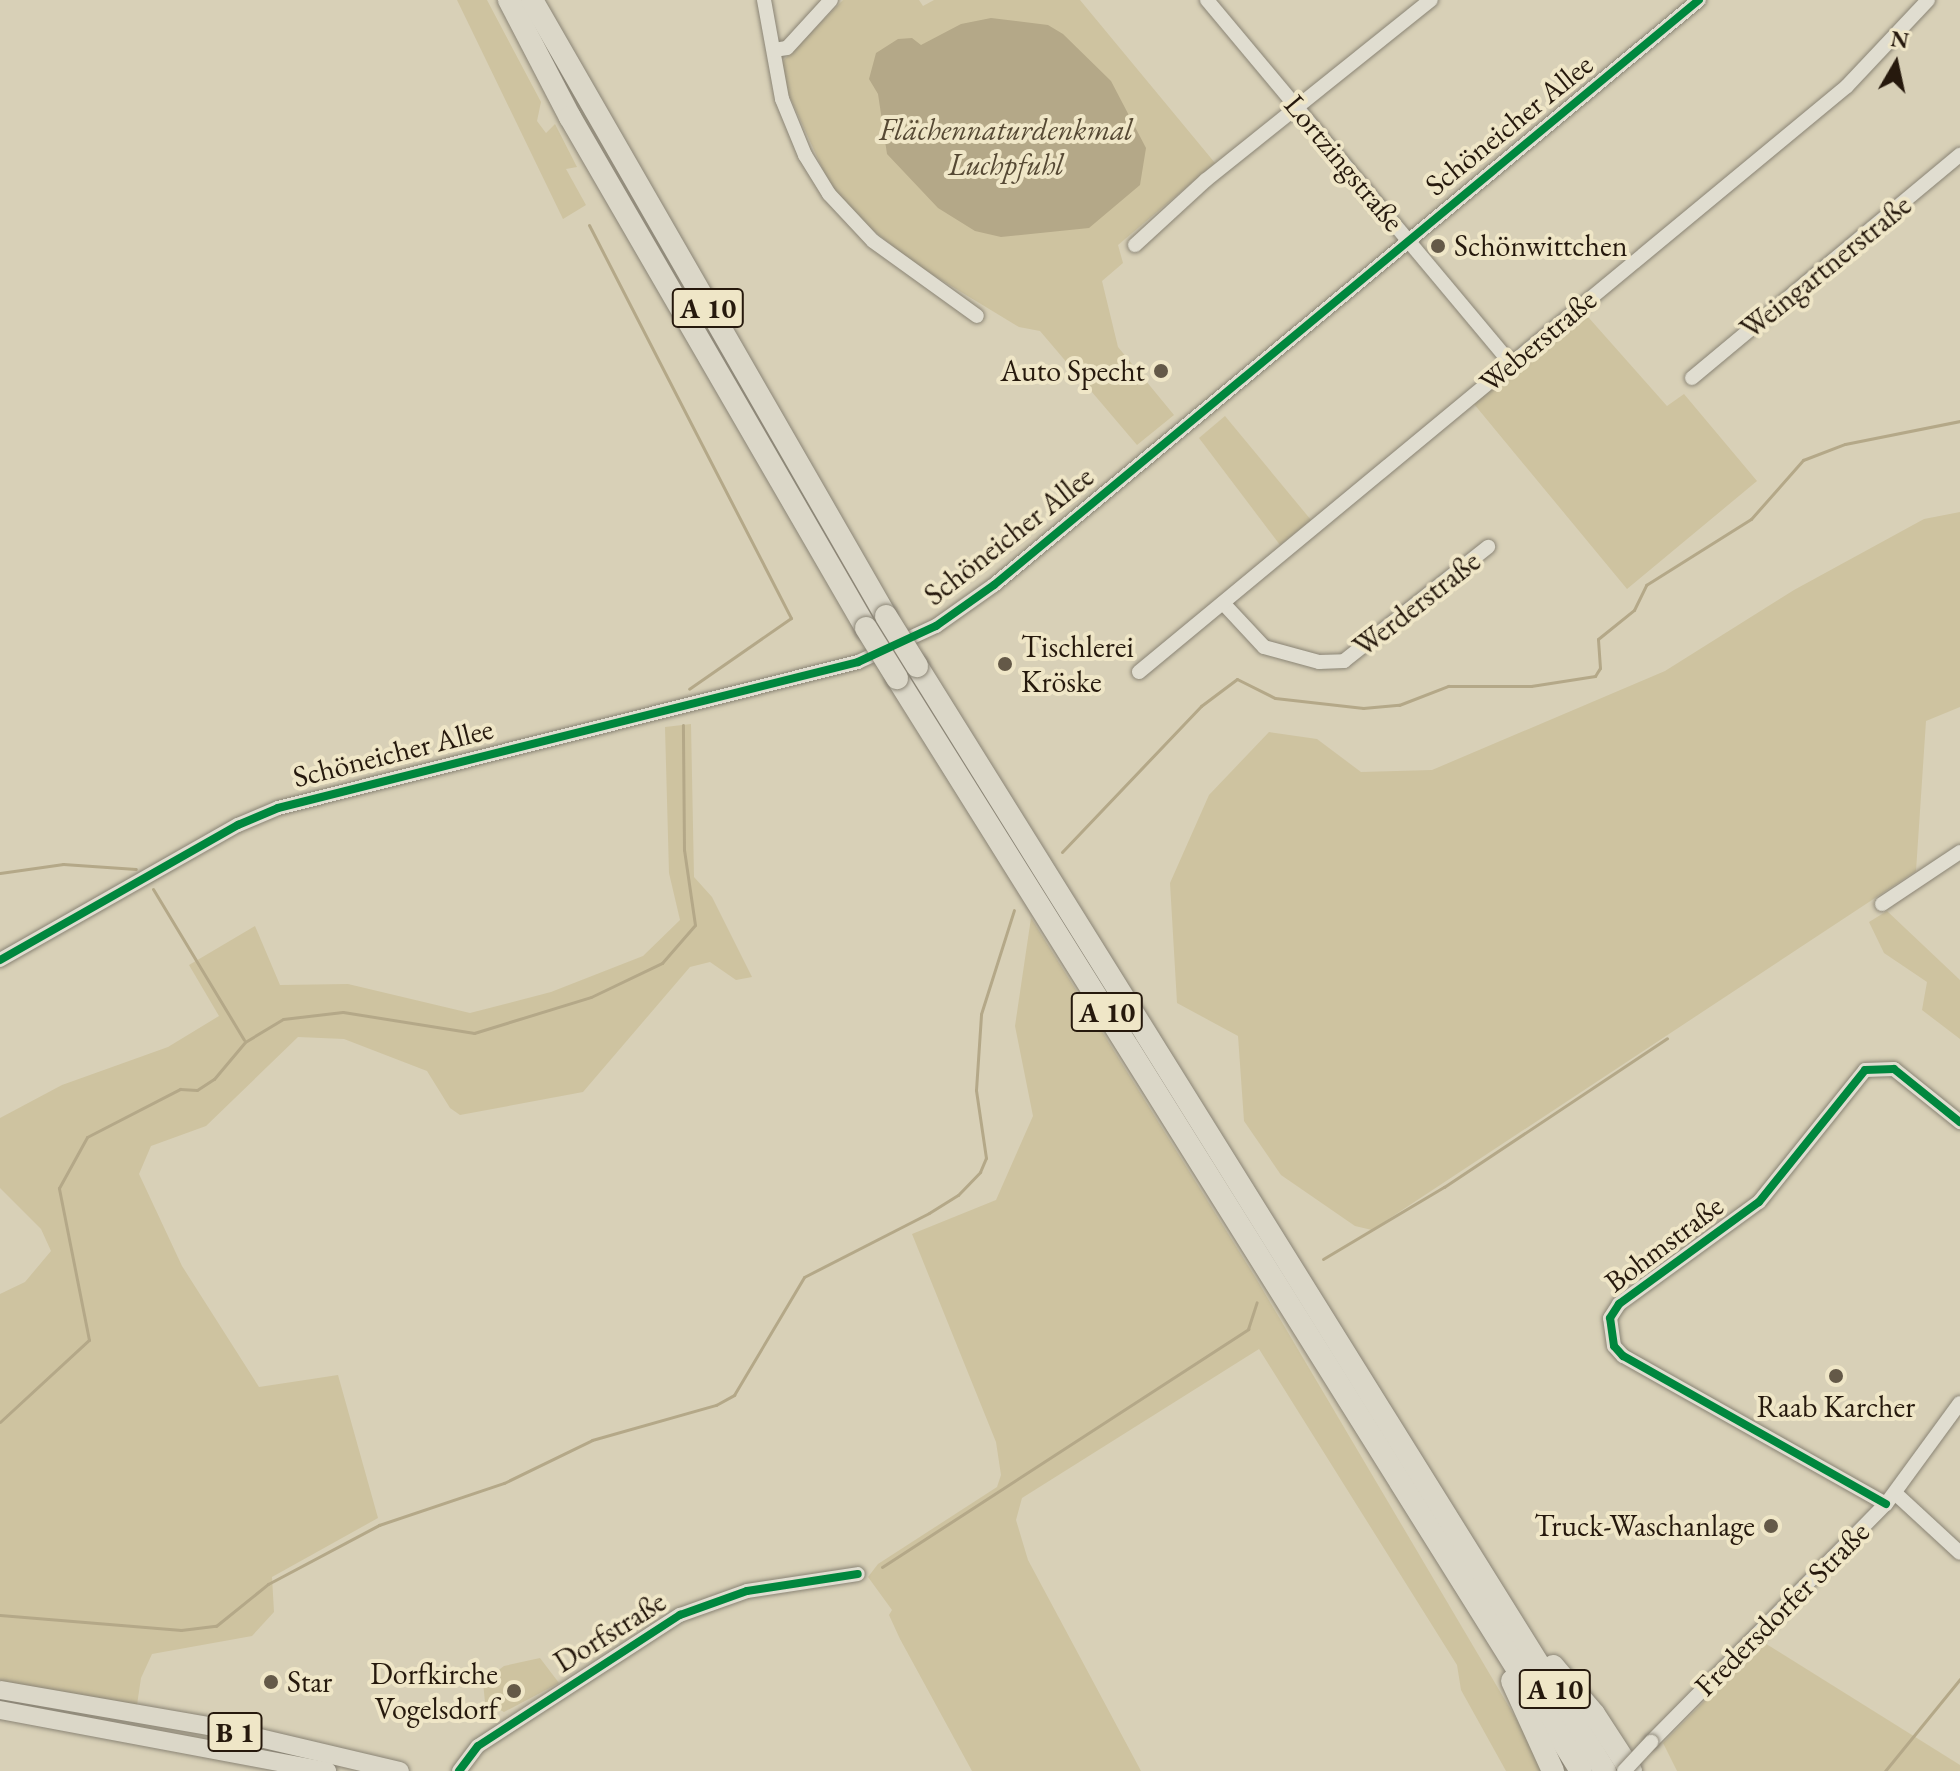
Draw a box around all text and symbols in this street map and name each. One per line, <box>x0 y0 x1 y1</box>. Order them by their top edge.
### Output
north arrow <box>1856 24 1936 104</box>
text: N <box>1889 24 1911 56</box>
street label: Schöneicher Allee <box>1418 47 1600 203</box>
street label: Lortzingstraße <box>1276 87 1412 239</box>
park label: Flächennaturdenkmal Luchpfuhl <box>879 112 1133 182</box>
street label: Weingartnerstraße <box>1733 187 1919 347</box>
place label: Schönwittchen <box>1454 228 1627 264</box>
marker: Schönwittchen <box>1429 237 1447 255</box>
street label: Weberstraße <box>1472 282 1604 400</box>
road number: A 10 <box>670 284 746 332</box>
place label: Auto Specht <box>1000 353 1145 389</box>
marker: Auto Specht <box>1152 362 1170 380</box>
street label: Schöneicher Allee <box>917 459 1101 613</box>
street label: Werderstraße <box>1346 543 1488 665</box>
place label: Tischlerei Kröske <box>1021 629 1134 700</box>
marker: Tischlerei Kröske <box>996 655 1014 673</box>
street label: Schöneicher Allee <box>289 711 497 795</box>
road number: A 10 <box>1069 988 1145 1036</box>
street label: Bohmstraße <box>1598 1188 1730 1300</box>
marker: Raab Karcher <box>1827 1367 1845 1385</box>
place label: Raab Karcher <box>1757 1389 1915 1425</box>
place label: Truck-Waschanlage <box>1534 1508 1755 1544</box>
street label: Fredersdorfer Straße <box>1687 1514 1877 1704</box>
marker: Truck-Waschanlage <box>1762 1517 1780 1535</box>
street label: Dorfstraße <box>547 1584 673 1680</box>
place label: Dorfkirche Vogelsdorf <box>370 1656 498 1726</box>
place label: Star <box>287 1664 332 1700</box>
road number: A 10 <box>1517 1665 1593 1713</box>
marker: Star <box>262 1673 280 1691</box>
marker: Dorfkirche Vogelsdorf <box>505 1682 523 1700</box>
road number: B 1 <box>207 1708 263 1756</box>

